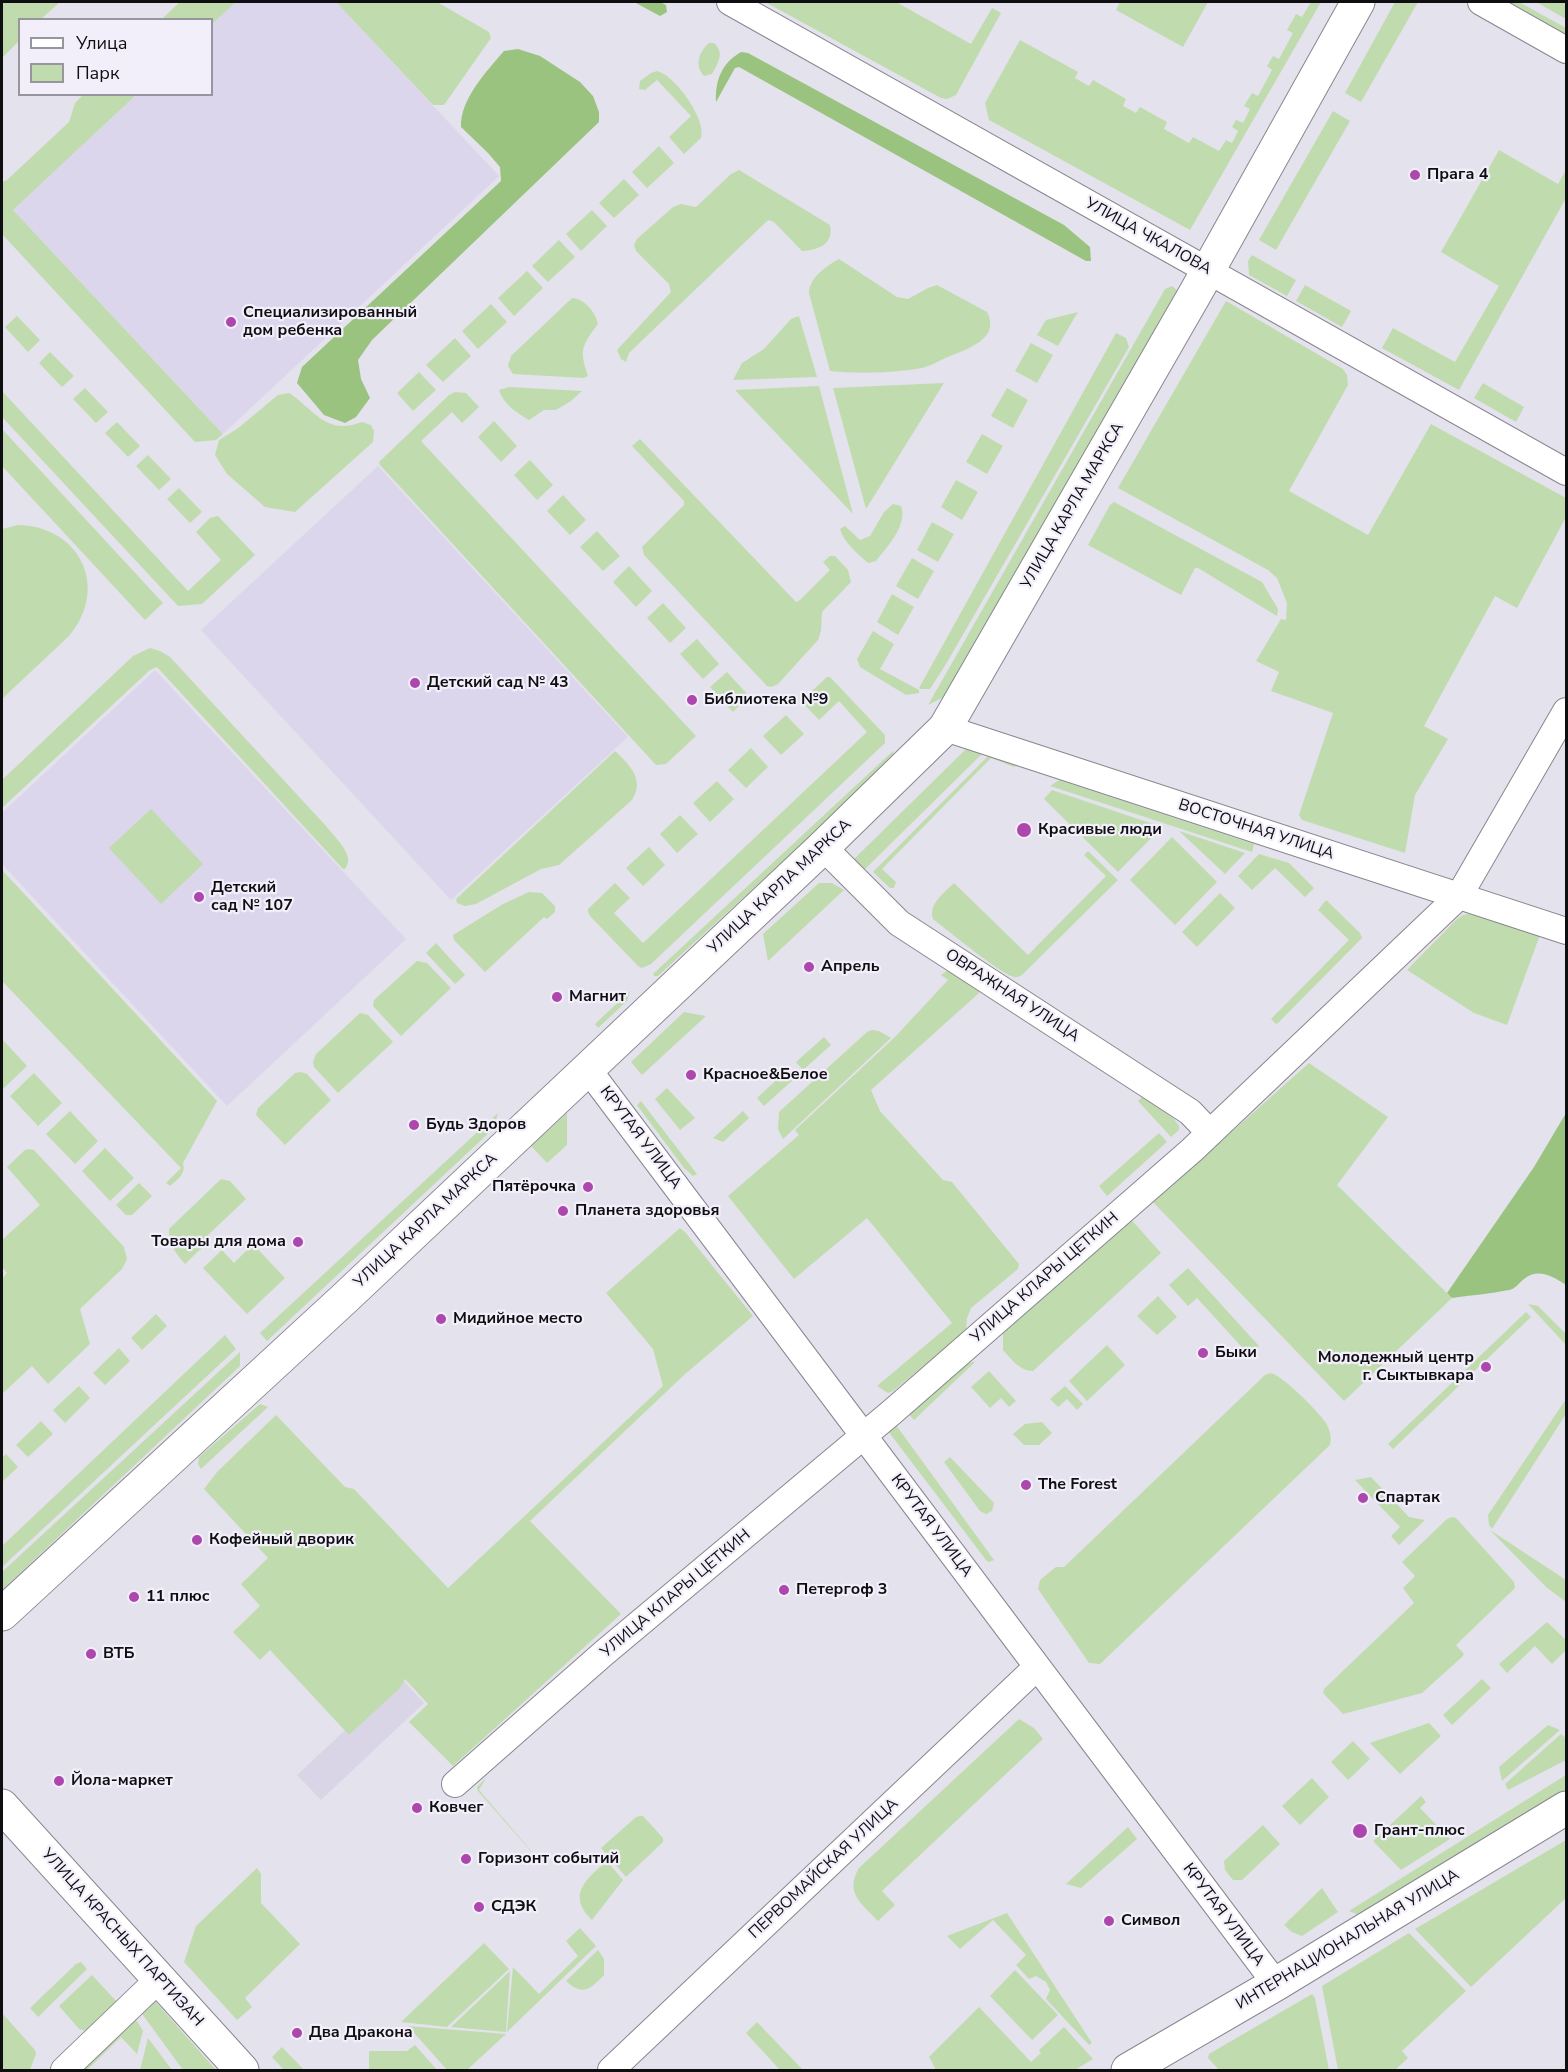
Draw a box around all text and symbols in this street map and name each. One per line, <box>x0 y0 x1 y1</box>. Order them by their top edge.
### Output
legend <box>18 18 213 96</box>
text: Улица <box>76 31 127 55</box>
text: Парк <box>76 61 119 85</box>
place label: Прага 4 <box>1427 165 1488 185</box>
marker: Прага 4 <box>1408 168 1422 182</box>
street label: УЛИЦА ЧКАЛОВА <box>1082 194 1214 280</box>
place label: Специализированный дом ребенка <box>243 303 417 341</box>
marker: Специализированный дом ребенка <box>224 315 238 329</box>
street label: УЛИЦА КАРЛА МАРКСА <box>1017 419 1129 593</box>
place label: Детский сад № 43 <box>427 673 569 693</box>
marker: Детский сад № 43 <box>408 676 422 690</box>
place label: Библиотека №9 <box>704 690 828 710</box>
marker: Библиотека №9 <box>685 693 699 707</box>
street label: ВОСТОЧНАЯ УЛИЦА <box>1176 796 1336 864</box>
street label: УЛИЦА КАРЛА МАРКСА <box>704 816 856 958</box>
place label: Красивые люди <box>1038 820 1162 840</box>
marker: Красивые люди <box>1015 821 1033 839</box>
place label: Детский сад № 107 <box>211 878 293 916</box>
marker: Детский сад № 107 <box>192 890 206 904</box>
street label: ОВРАЖНАЯ УЛИЦА <box>941 945 1083 1047</box>
place label: Апрель <box>821 957 880 977</box>
marker: Апрель <box>802 960 816 974</box>
place label: Магнит <box>569 987 626 1007</box>
marker: Магнит <box>550 990 564 1004</box>
place label: Красное&Белое <box>703 1065 828 1085</box>
marker: Красное&Белое <box>684 1068 698 1082</box>
street label: КРУТАЯ УЛИЦА <box>595 1083 685 1193</box>
place label: Будь Здоров <box>426 1115 526 1135</box>
marker: Будь Здоров <box>407 1118 421 1132</box>
street label: УЛИЦА КАРЛА МАРКСА <box>350 1150 502 1292</box>
place label: Пятёрочка <box>492 1177 576 1197</box>
marker: Пятёрочка <box>581 1180 595 1194</box>
place label: Планета здоровья <box>575 1201 719 1221</box>
marker: Планета здоровья <box>556 1204 570 1218</box>
street label: УЛИЦА КЛАРЫ ЦЕТКИН <box>967 1209 1123 1347</box>
place label: Товары для дома <box>151 1232 286 1252</box>
marker: Товары для дома <box>291 1235 305 1249</box>
place label: Мидийное место <box>453 1309 583 1329</box>
marker: Мидийное место <box>434 1312 448 1326</box>
place label: Быки <box>1215 1343 1257 1363</box>
marker: Быки <box>1196 1346 1210 1360</box>
place label: Молодежный центр г. Сыктывкара <box>1318 1348 1474 1386</box>
marker: Молодежный центр г. Сыктывкара <box>1479 1360 1493 1374</box>
street label: КРУТАЯ УЛИЦА <box>886 1471 976 1581</box>
place label: The Forest <box>1038 1475 1117 1495</box>
marker: The Forest <box>1019 1478 1033 1492</box>
place label: Спартак <box>1375 1488 1440 1508</box>
marker: Спартак <box>1356 1491 1370 1505</box>
street label: УЛИЦА КЛАРЫ ЦЕТКИН <box>597 1526 755 1662</box>
place label: Кофейный дворик <box>209 1530 354 1550</box>
marker: Кофейный дворик <box>190 1533 204 1547</box>
place label: Петергоф 3 <box>796 1580 887 1600</box>
marker: Петергоф 3 <box>777 1583 791 1597</box>
place label: 11 плюс <box>146 1587 210 1607</box>
marker: 11 плюс <box>127 1590 141 1604</box>
place label: ВТБ <box>103 1644 135 1664</box>
marker: ВТБ <box>84 1647 98 1661</box>
place label: Йола-маркет <box>71 1771 173 1791</box>
marker: Йола-маркет <box>52 1774 66 1788</box>
street label: ПЕРВОМАЙСКАЯ УЛИЦА <box>745 1795 903 1943</box>
place label: Ковчег <box>429 1798 484 1818</box>
marker: Ковчег <box>410 1801 424 1815</box>
place label: Грант-плюс <box>1374 1821 1465 1841</box>
marker: Грант-плюс <box>1351 1822 1369 1840</box>
street label: УЛИЦА КРАСНЫХ ПАРТИЗАН <box>37 1845 207 2031</box>
place label: Горизонт событий <box>478 1849 619 1869</box>
marker: Горизонт событий <box>459 1852 473 1866</box>
street label: КРУТАЯ УЛИЦА <box>1178 1860 1268 1970</box>
street label: ИНТЕРНАЦИОНАЛЬНАЯ УЛИЦА <box>1233 1866 1463 2014</box>
place label: СДЭК <box>491 1897 536 1917</box>
marker: СДЭК <box>472 1900 486 1914</box>
place label: Символ <box>1121 1911 1180 1931</box>
marker: Символ <box>1102 1914 1116 1928</box>
place label: Два Дракона <box>309 2023 413 2043</box>
marker: Два Дракона <box>290 2026 304 2040</box>

